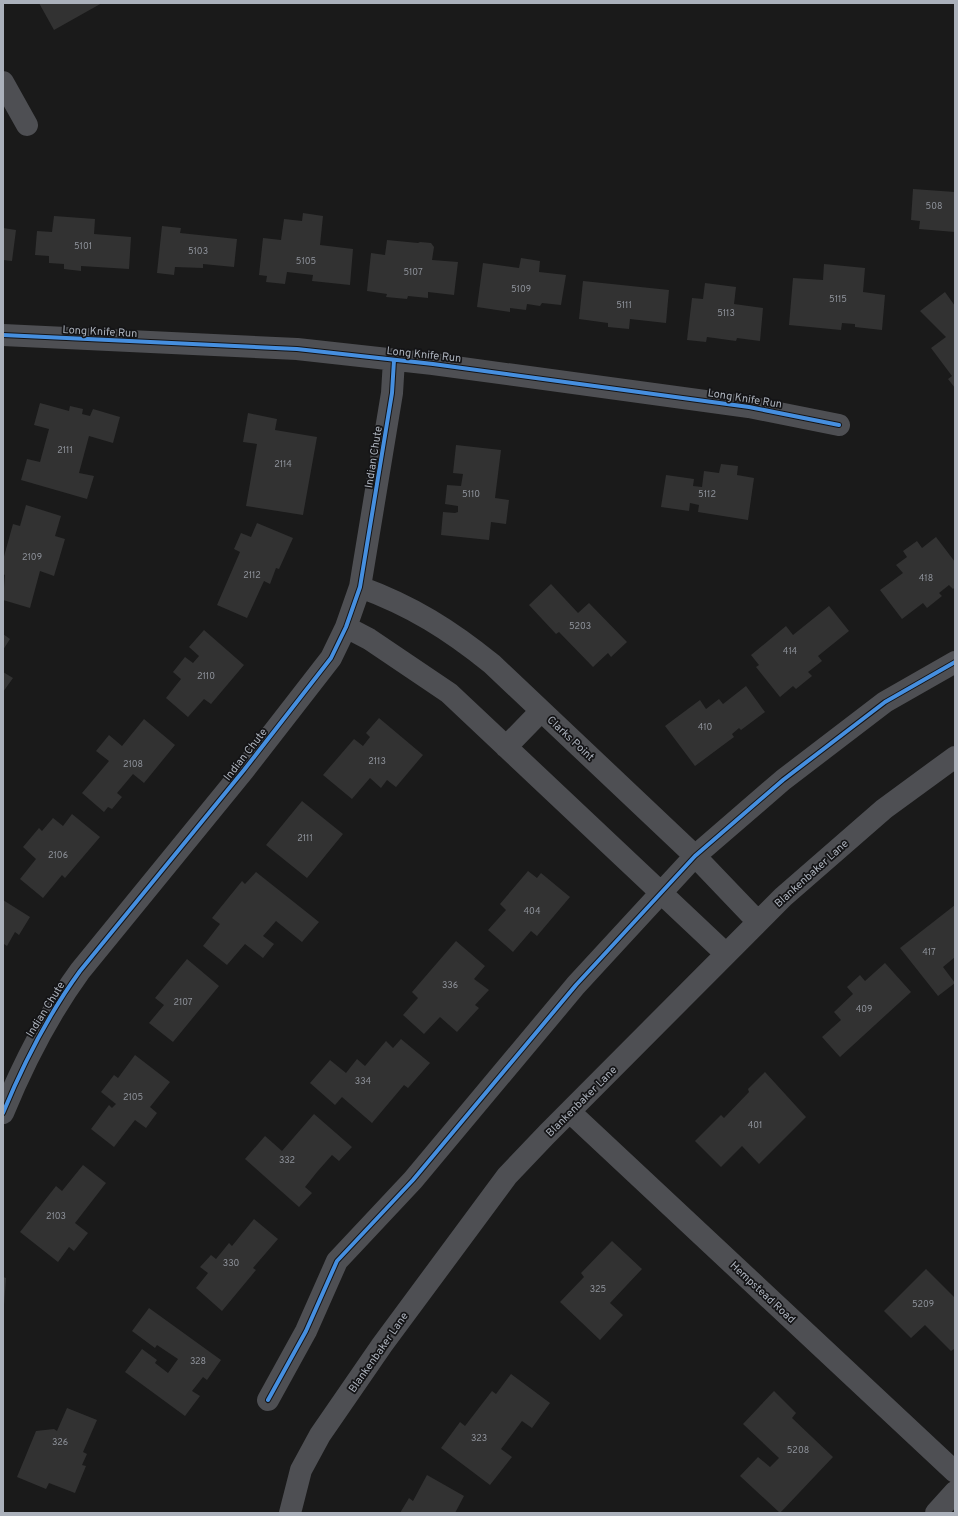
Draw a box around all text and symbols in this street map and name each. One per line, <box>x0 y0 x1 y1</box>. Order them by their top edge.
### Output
house number: 508 <box>926 201 942 212</box>
house number: 5101 <box>74 241 92 252</box>
house number: 5103 <box>188 246 208 257</box>
house number: 5105 <box>296 256 316 267</box>
house number: 5107 <box>403 267 423 278</box>
house number: 5109 <box>511 284 531 295</box>
house number: 5115 <box>829 294 847 305</box>
house number: 5111 <box>616 300 632 311</box>
house number: 5113 <box>717 308 735 319</box>
street label: Long Knife Run <box>62 323 138 341</box>
street label: Long Knife Run <box>386 344 462 366</box>
street label: Long Knife Run <box>707 386 783 412</box>
street label: Indian Chute <box>362 425 386 489</box>
house number: 2111 <box>57 445 73 456</box>
house number: 2114 <box>274 459 292 470</box>
house number: 5110 <box>462 489 480 500</box>
house number: 5112 <box>698 489 716 500</box>
house number: 2109 <box>22 552 42 563</box>
house number: 2112 <box>243 570 261 581</box>
house number: 418 <box>919 573 933 584</box>
house number: 5203 <box>569 621 591 632</box>
house number: 414 <box>783 646 798 657</box>
house number: 2110 <box>197 671 215 682</box>
street label: Clarks Point <box>544 713 597 764</box>
house number: 410 <box>698 722 713 733</box>
street label: Indian Chute <box>221 726 271 784</box>
house number: 2113 <box>368 756 386 767</box>
house number: 2108 <box>123 759 143 770</box>
house number: 2111 <box>297 833 313 844</box>
street label: Blankenbaker Lane <box>772 837 852 911</box>
house number: 2106 <box>48 850 68 861</box>
house number: 404 <box>524 906 541 917</box>
house number: 417 <box>922 947 936 958</box>
street label: Indian Chute <box>23 979 68 1040</box>
house number: 336 <box>442 980 458 991</box>
house number: 2107 <box>173 997 193 1008</box>
house number: 409 <box>856 1004 872 1015</box>
street label: Blankenbaker Lane <box>543 1063 620 1140</box>
house number: 334 <box>355 1076 372 1087</box>
house number: 2105 <box>123 1092 143 1103</box>
house number: 401 <box>748 1120 762 1131</box>
house number: 332 <box>279 1155 295 1166</box>
house number: 2103 <box>46 1211 66 1222</box>
house number: 330 <box>223 1258 239 1269</box>
street label: Hempstead Road <box>727 1259 798 1327</box>
house number: 325 <box>590 1284 606 1295</box>
house number: 5209 <box>912 1299 934 1310</box>
street label: Blankenbaker Lane <box>346 1310 412 1395</box>
house number: 328 <box>190 1356 206 1367</box>
house number: 323 <box>471 1433 487 1444</box>
house number: 326 <box>52 1437 68 1448</box>
house number: 5208 <box>787 1445 809 1456</box>

